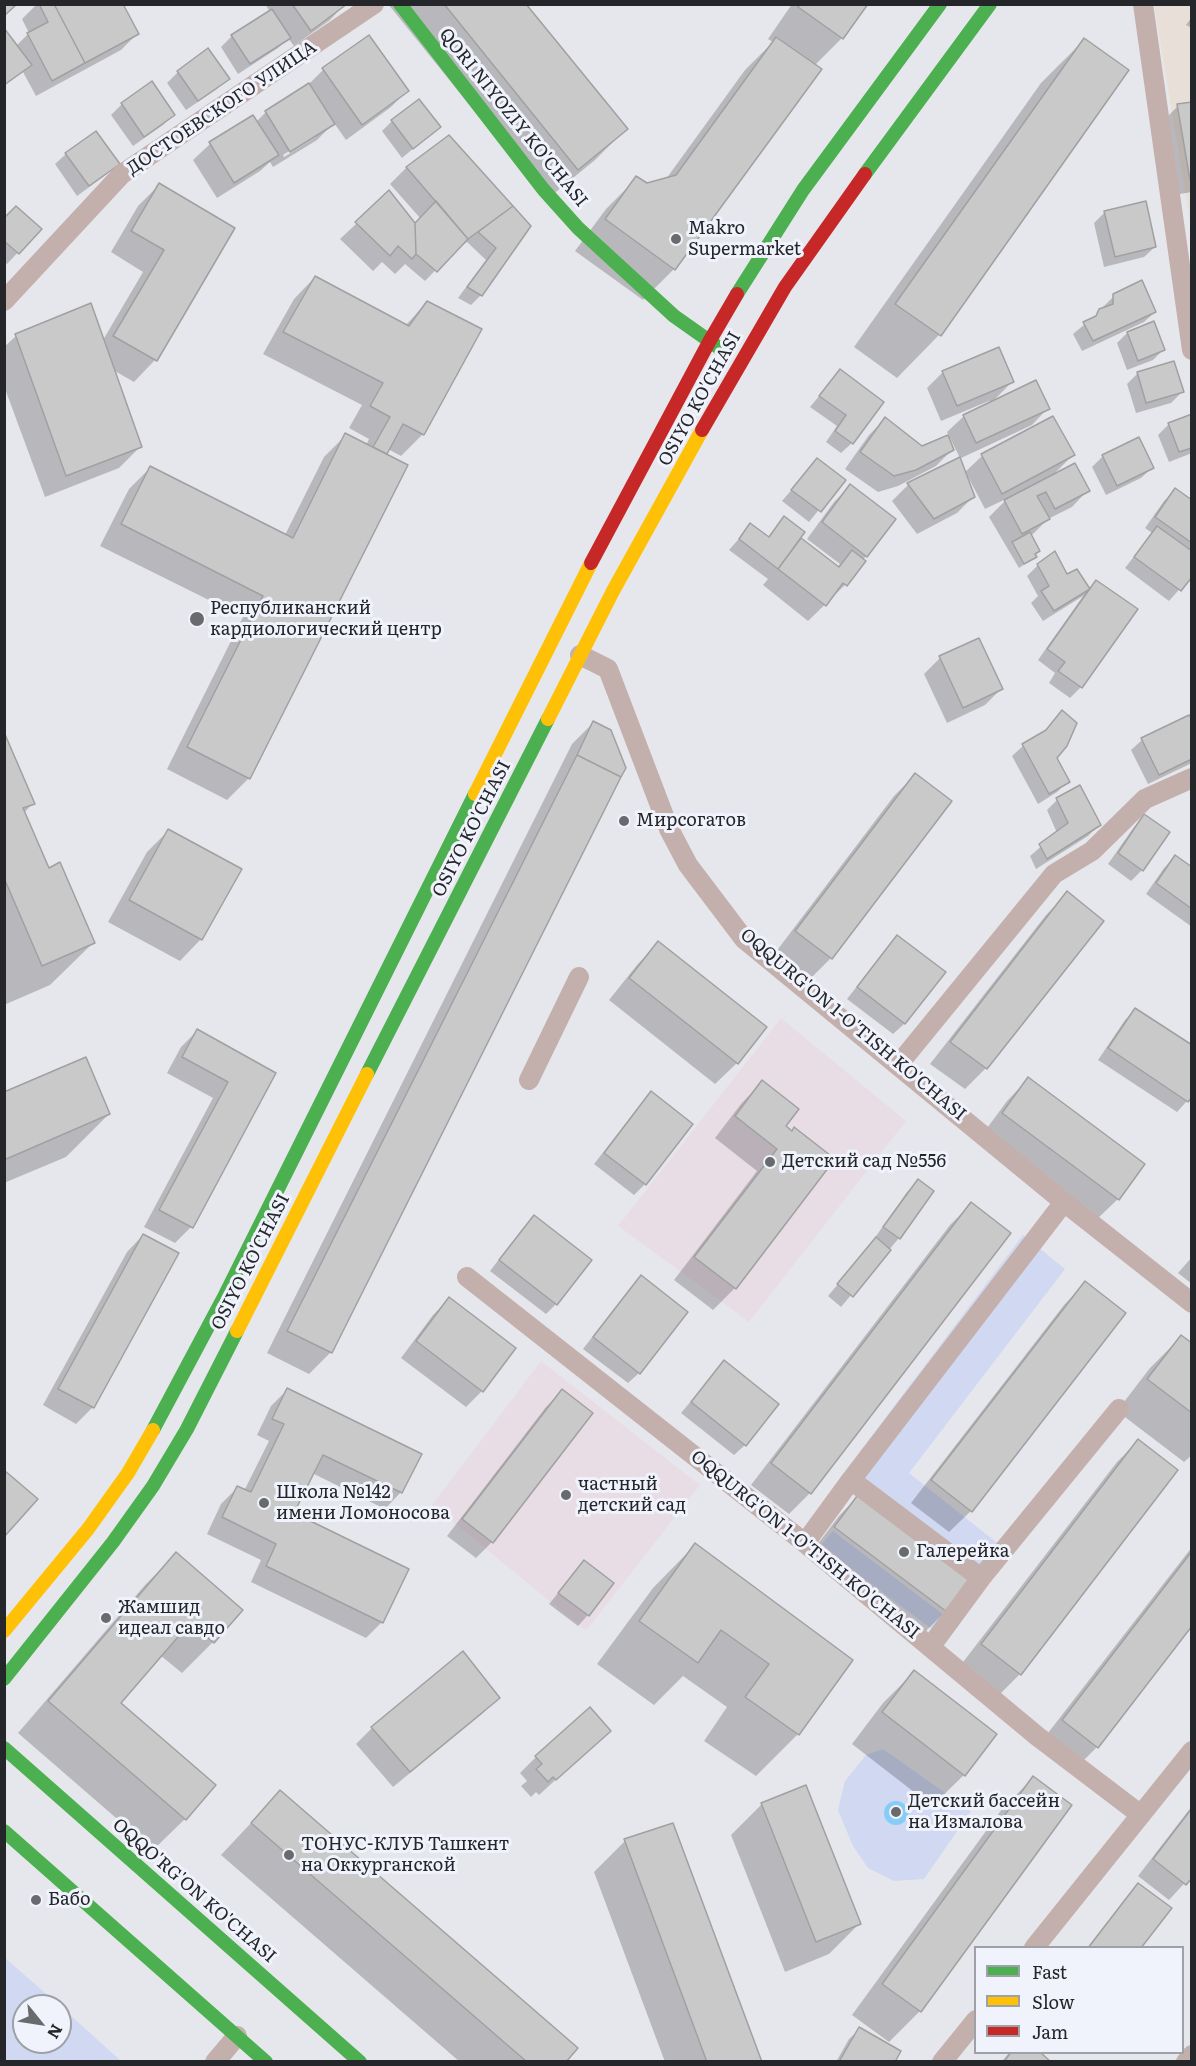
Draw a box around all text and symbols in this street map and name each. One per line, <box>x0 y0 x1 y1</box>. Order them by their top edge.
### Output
street label: QORI NIYOZIY KO'CHASI <box>434 24 592 212</box>
street label: ДОСТОЕВСКОГО УЛИЦА <box>123 36 321 180</box>
place label: Makro Supermarket <box>688 218 801 260</box>
marker: Makro Supermarket <box>669 232 683 246</box>
street label: OSIYO KO'CHASI <box>654 328 746 470</box>
place label: Республиканский кардиологический центр <box>210 598 442 640</box>
marker: Республиканский кардиологический центр <box>188 610 206 628</box>
street label: OSIYO KO'CHASI <box>428 757 516 901</box>
place label: Мирсогатов <box>636 810 746 832</box>
marker: Мирсогатов <box>617 814 631 828</box>
street label: OQQURG'ON 1-O'TISH KO'CHASI <box>736 924 970 1126</box>
place label: Детский сад №556 <box>782 1151 946 1173</box>
marker: Детский сад №556 <box>763 1155 777 1169</box>
street label: OSIYO KO'CHASI <box>207 1190 295 1334</box>
street label: OQQURG'ON 1-O'TISH KO'CHASI <box>686 1446 924 1644</box>
place label: частный детский сад <box>578 1474 686 1516</box>
place label: Школа №142 имени Ломоносова <box>276 1482 450 1524</box>
marker: частный детский сад <box>559 1488 573 1502</box>
marker: Школа №142 имени Ломоносова <box>257 1496 271 1510</box>
place label: Галерейка <box>916 1541 1009 1563</box>
marker: Галерейка <box>897 1545 911 1559</box>
place label: Жамшид идеал савдо <box>118 1597 225 1640</box>
marker: Жамшид идеал савдо <box>99 1611 113 1625</box>
place label: Детский бассейн на Измалова <box>908 1791 1060 1834</box>
marker: Детский бассейн на Измалова <box>889 1805 903 1819</box>
street label: OQQO'RG'ON KO'CHASI <box>108 1814 280 1968</box>
place label: ТОНУС-КЛУБ Ташкент на Оккурганской <box>301 1834 509 1876</box>
marker: ТОНУС-КЛУБ Ташкент на Оккурганской <box>282 1848 296 1862</box>
place label: Бабо <box>48 1889 90 1911</box>
marker: Бабо <box>29 1893 43 1907</box>
legend <box>974 1946 1184 2054</box>
text: Fast <box>1032 1958 1067 1985</box>
text: Slow <box>1032 1988 1074 2015</box>
north arrow <box>12 1994 72 2054</box>
text: Jam <box>1032 2018 1068 2045</box>
text: N <box>42 2020 70 2044</box>

